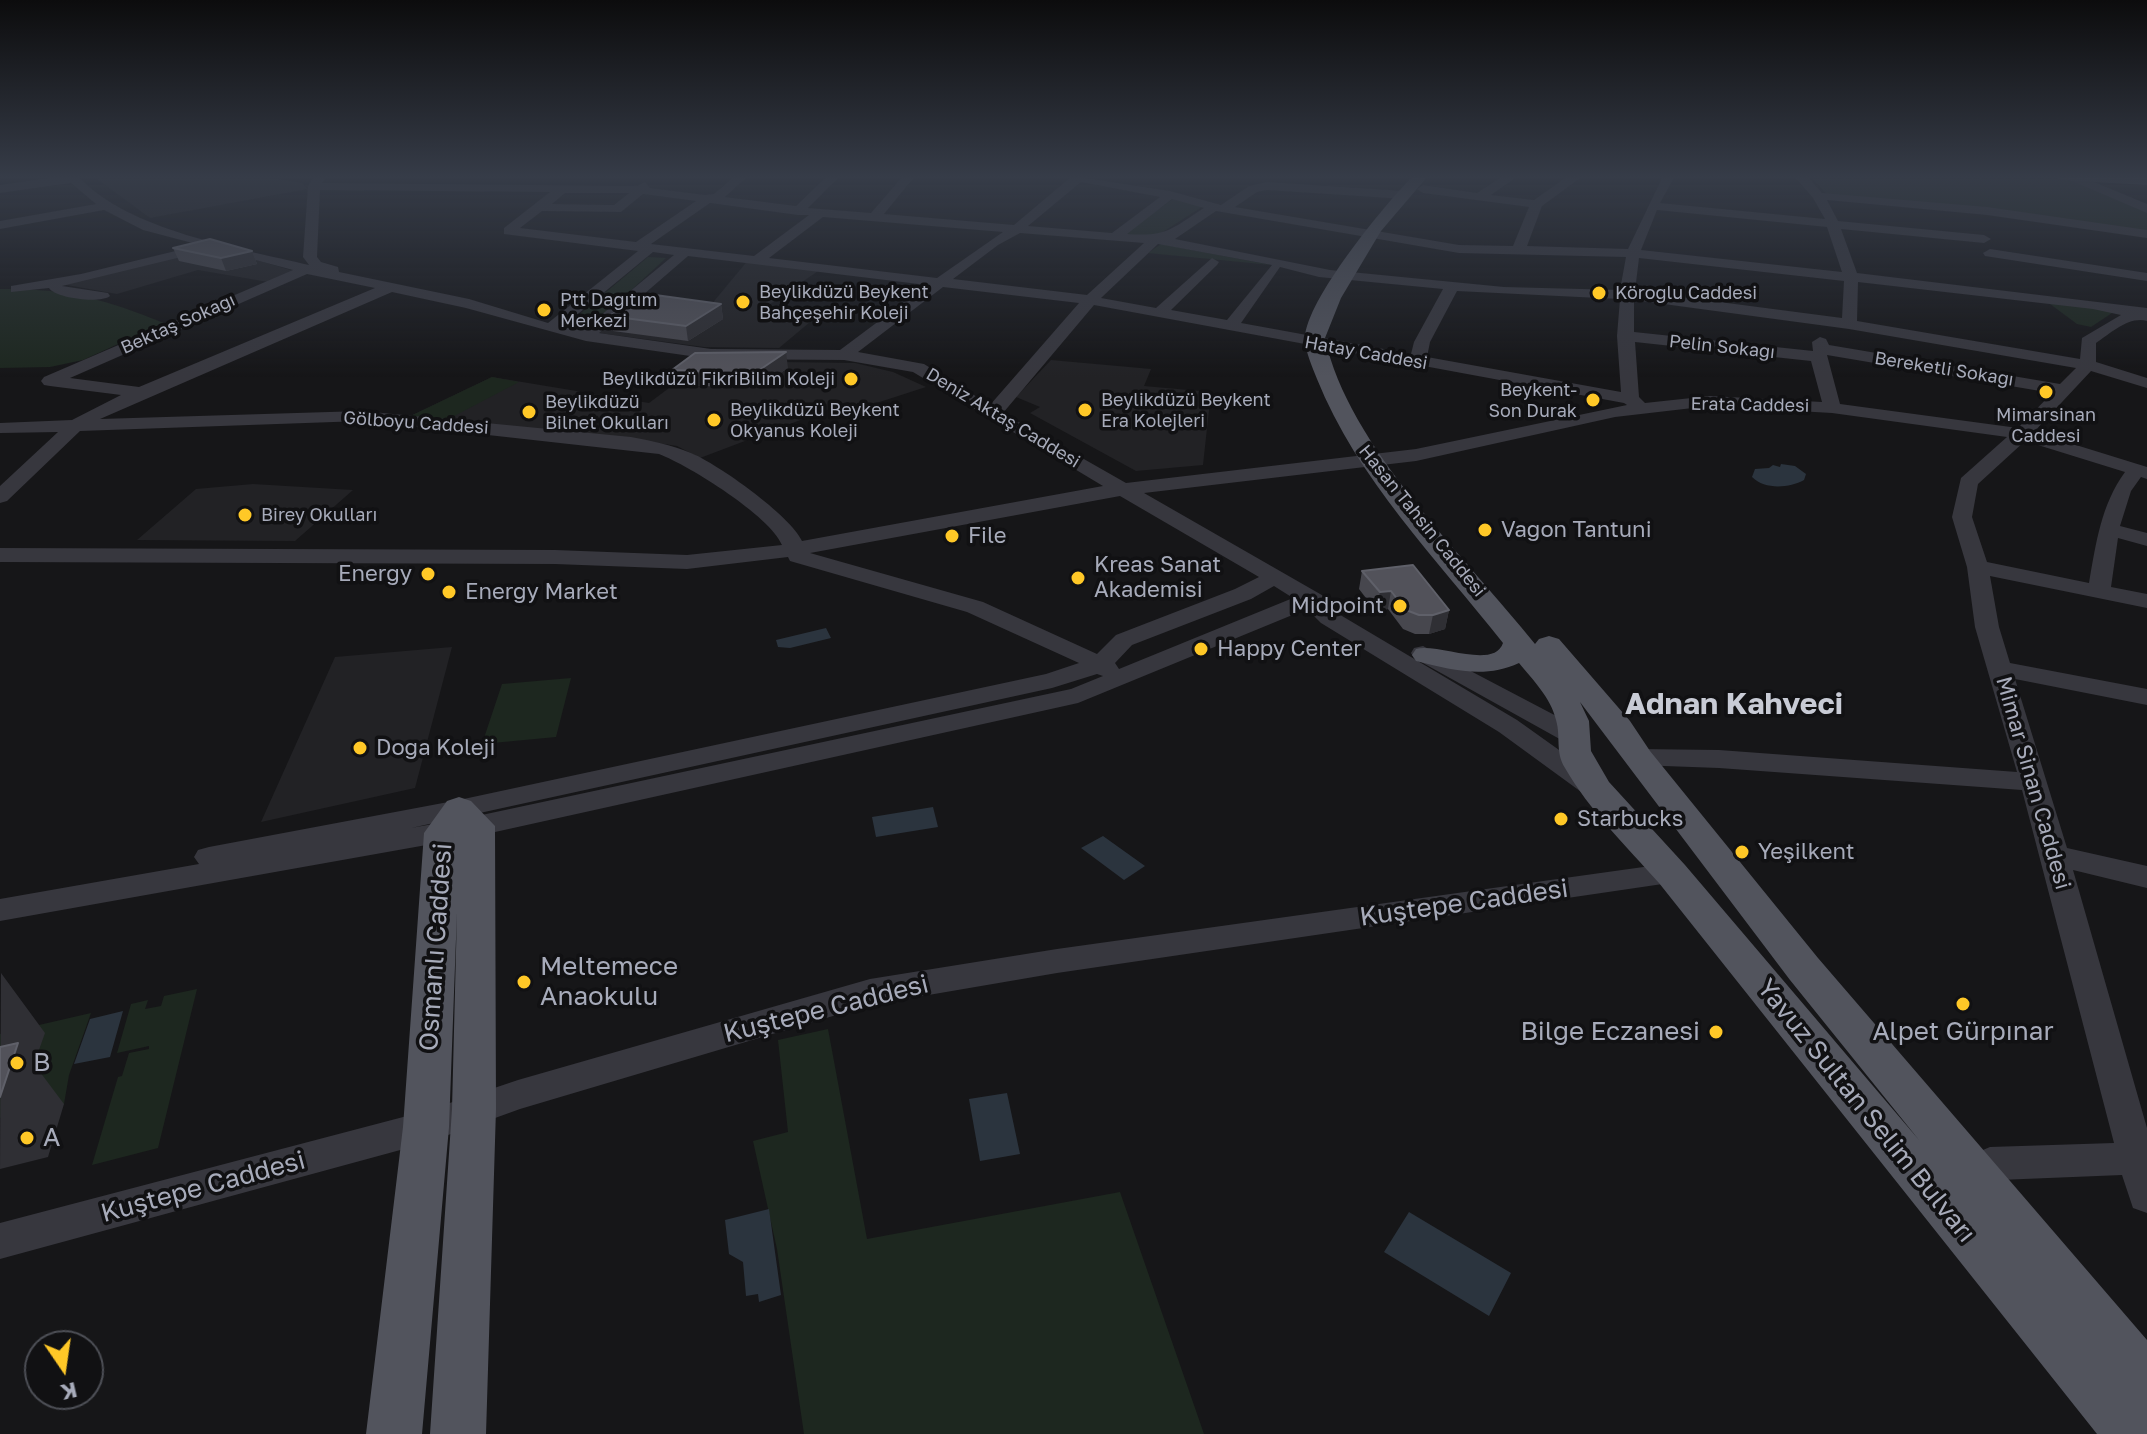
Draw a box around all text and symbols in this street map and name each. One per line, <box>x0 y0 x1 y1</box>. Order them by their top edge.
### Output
place label: Beylikdüzü Beykent Bahçeşehir Koleji <box>759 281 929 324</box>
place label: Köroğlu Caddesi <box>1615 282 1757 304</box>
marker: Köroğlu Caddesi <box>1590 284 1608 302</box>
street label: Bektaş Sokağı <box>118 289 238 359</box>
place label: Ptt Dağıtım Merkezi <box>560 289 657 332</box>
marker: Beylikdüzü Beykent Bahçeşehir Koleji <box>734 293 752 311</box>
marker: Ptt Dağıtım Merkezi <box>535 301 553 319</box>
street label: Pelin Sokağı <box>1668 331 1776 363</box>
street label: Hatay Caddesi <box>1303 332 1429 374</box>
street label: Bereketli Sokağı <box>1873 347 2015 391</box>
street label: Deniz Aktaş Caddesi <box>922 363 1084 473</box>
place label: Beylikdüzü FikriBilim Koleji <box>602 368 835 390</box>
marker: Beylikdüzü FikriBilim Koleji <box>842 370 860 388</box>
place label: Beykent- Son Durak <box>1488 379 1577 422</box>
marker: Mimarsinan Caddesi <box>2037 383 2055 401</box>
place label: Beylikdüzü Beykent Era Kolejleri <box>1101 389 1271 432</box>
place label: Beylikdüzü Bilnet Okulları <box>545 391 669 434</box>
marker: Beykent- Son Durak <box>1584 391 1602 409</box>
street label: Erata Caddesi <box>1690 393 1810 417</box>
place label: Beylikdüzü Beykent Okyanus Koleji <box>730 399 900 442</box>
marker: Beylikdüzü Beykent Era Kolejleri <box>1076 401 1094 419</box>
marker: Beylikdüzü Bilnet Okulları <box>520 403 538 421</box>
place label: Mimarsinan Caddesi <box>1996 404 2096 446</box>
street label: Gölboyu Caddesi <box>343 407 489 439</box>
marker: Beylikdüzü Beykent Okyanus Koleji <box>705 411 723 429</box>
street label: Hasan Tahsin Caddesi <box>1354 441 1490 601</box>
place label: Birey Okulları <box>261 504 377 526</box>
marker: Birey Okulları <box>236 506 254 524</box>
place label: Vagon Tantuni <box>1501 517 1652 543</box>
marker: Vagon Tantuni <box>1476 521 1494 539</box>
place label: File <box>968 523 1007 549</box>
marker: File <box>943 527 961 545</box>
place label: Kreas Sanat Akademisi <box>1094 552 1221 604</box>
place label: Energy <box>338 561 412 587</box>
marker: Energy <box>419 565 437 583</box>
marker: Kreas Sanat Akademisi <box>1069 569 1087 587</box>
place label: Energy Market <box>465 579 618 605</box>
marker: Energy Market <box>440 583 458 601</box>
place label: Midpoint <box>1291 593 1384 619</box>
marker: Midpoint <box>1391 597 1409 615</box>
place label: Happy Center <box>1217 636 1362 662</box>
marker: Happy Center <box>1192 640 1210 658</box>
street label: Mimar Sinan Caddesi <box>1990 673 2076 893</box>
district label: Adnan Kahveci <box>1625 686 1843 722</box>
place label: Doğa Koleji <box>376 735 495 761</box>
marker: Doğa Koleji <box>351 739 369 757</box>
place label: Starbucks <box>1577 806 1683 832</box>
marker: Starbucks <box>1552 810 1570 828</box>
place label: Yeşilkent <box>1758 839 1855 865</box>
street label: Osmanlı Caddesi <box>413 842 459 1052</box>
marker: Yeşilkent <box>1733 843 1751 861</box>
street label: Kuştepe Caddesi <box>1358 873 1570 933</box>
place label: Meltemece Anaokulu <box>540 951 678 1012</box>
street label: Kuştepe Caddesi <box>720 968 932 1050</box>
marker: Meltemece Anaokulu <box>515 973 533 991</box>
street label: Yavuz Sultan Selim Bulvarı <box>1750 973 1982 1249</box>
marker: Alpet Gürpınar <box>1954 995 1972 1013</box>
place label: Bilge Eczanesi <box>1520 1016 1700 1048</box>
place label: Alpet Gürpınar <box>1872 1016 2054 1048</box>
marker: Bilge Eczanesi <box>1707 1023 1725 1041</box>
place label: B <box>33 1047 50 1079</box>
marker: B <box>8 1054 26 1072</box>
place label: A <box>43 1122 60 1154</box>
marker: A <box>18 1129 36 1147</box>
street label: Kuştepe Caddesi <box>97 1145 309 1229</box>
north arrow <box>24 1330 104 1410</box>
text: K <box>58 1377 80 1407</box>

